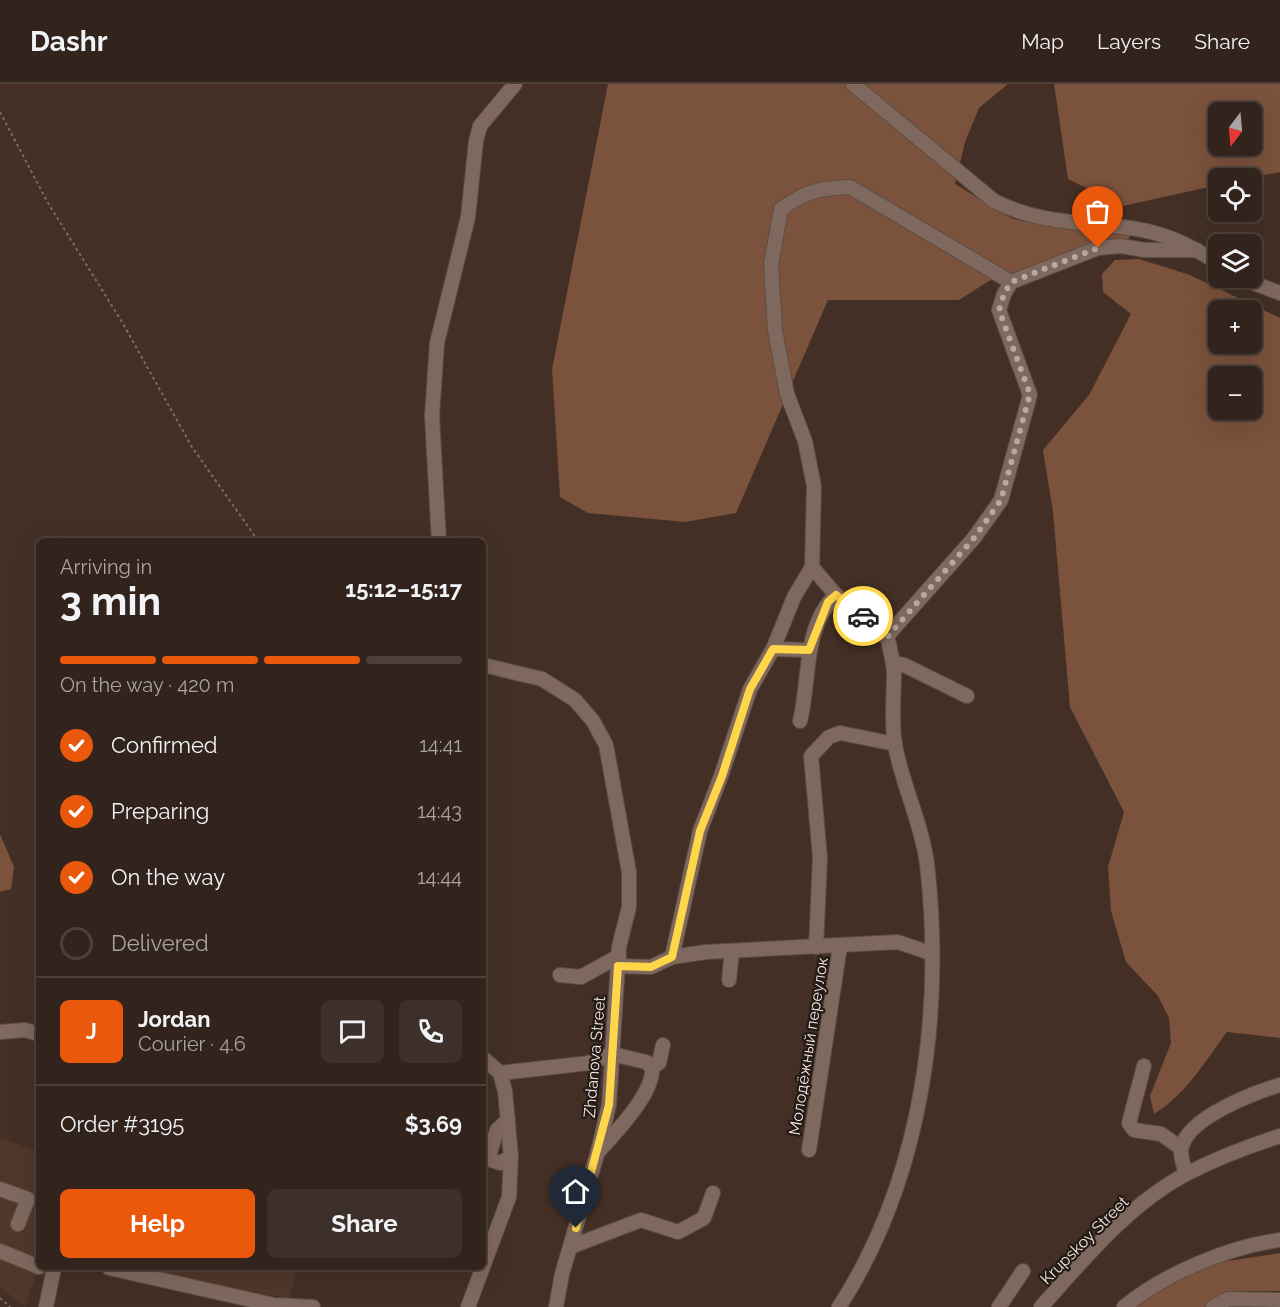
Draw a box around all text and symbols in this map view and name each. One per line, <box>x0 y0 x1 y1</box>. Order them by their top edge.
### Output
text: Dashr <box>30 25 108 58</box>
text: Map <box>1021 29 1064 54</box>
text: Layers <box>1097 29 1161 54</box>
text: Share <box>1194 29 1250 54</box>
north arrow <box>1208 102 1262 156</box>
map controls <box>1208 102 1262 420</box>
button: locate <box>1208 168 1262 222</box>
pin <box>1072 186 1123 248</box>
icon: bag <box>1081 195 1114 228</box>
button: layers <box>1208 234 1262 288</box>
button: + <box>1208 300 1262 354</box>
button: − <box>1208 366 1262 420</box>
text: Arriving in <box>60 555 152 579</box>
text: 15:12–15:17 <box>345 576 462 602</box>
text: 3 min <box>60 578 161 624</box>
courier <box>833 586 893 646</box>
icon: car <box>847 600 880 633</box>
text: On the way · 420 m <box>60 673 234 697</box>
icon: check <box>60 729 93 762</box>
text: Confirmed <box>111 732 218 758</box>
text: 14:41 <box>419 733 462 757</box>
icon: check <box>60 795 93 828</box>
text: Preparing <box>111 798 209 824</box>
text: 14:43 <box>417 799 462 823</box>
icon: check <box>60 861 93 894</box>
text: On the way <box>111 864 225 890</box>
text: 14:44 <box>417 865 462 889</box>
text: Delivered <box>111 930 209 956</box>
street label: Молодёжный переулок <box>785 956 832 1137</box>
street label: Zhdanova Street <box>580 995 609 1119</box>
button: chat <box>321 1000 384 1063</box>
button: phone <box>399 1000 462 1063</box>
text: Jordan <box>138 1006 210 1032</box>
text: J <box>86 1018 97 1044</box>
text: Courier · 4.6 <box>138 1032 246 1056</box>
text: Order #3195 <box>60 1111 184 1137</box>
text: $3.69 <box>405 1111 462 1137</box>
pin <box>550 1166 601 1228</box>
icon: home <box>559 1175 592 1208</box>
button: Help <box>60 1189 255 1258</box>
button: Share <box>267 1189 462 1258</box>
street label: Krupskoy Street <box>1036 1192 1133 1288</box>

